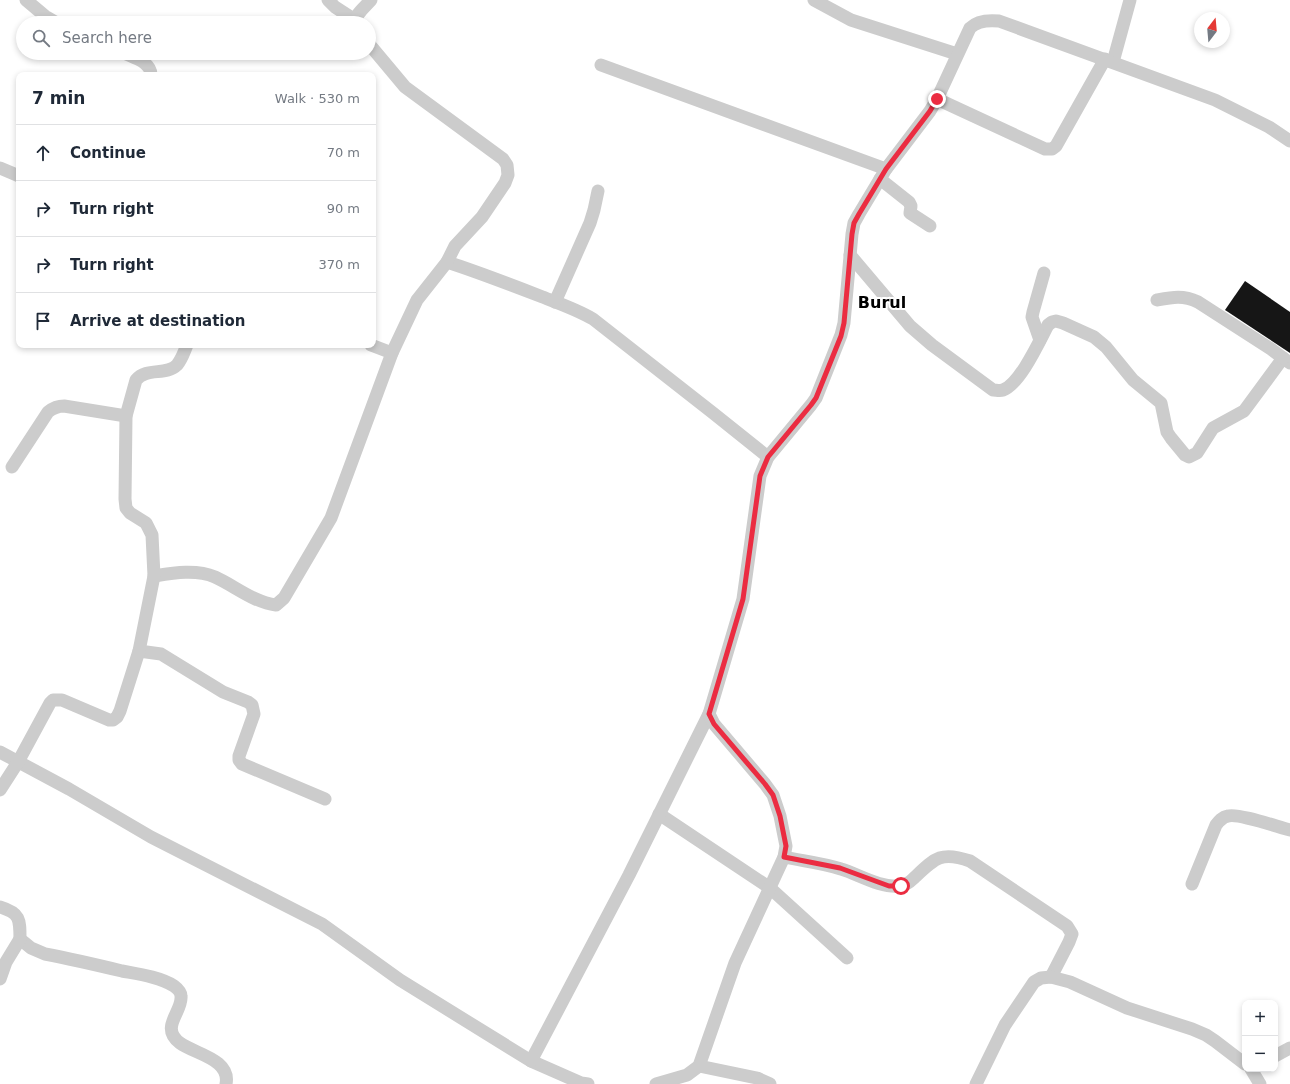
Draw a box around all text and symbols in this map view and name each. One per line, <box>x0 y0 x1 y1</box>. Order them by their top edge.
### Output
north arrow <box>1194 12 1230 48</box>
search box <box>16 16 376 60</box>
icon: search <box>30 27 52 49</box>
text: Search here <box>62 29 152 47</box>
text: 7 min <box>32 88 85 108</box>
route end <box>928 90 946 108</box>
text: Walk · 530 m <box>275 91 360 106</box>
icon: ahead <box>32 142 54 164</box>
text: Continue <box>70 144 146 162</box>
text: 70 m <box>327 145 360 160</box>
icon: right <box>32 198 54 220</box>
text: Turn right <box>70 200 154 218</box>
text: 90 m <box>327 201 360 216</box>
icon: right <box>32 254 54 276</box>
text: Turn right <box>70 256 154 274</box>
text: 370 m <box>318 257 360 272</box>
district label: Burul <box>858 293 906 312</box>
icon: arrive <box>32 310 54 332</box>
text: Arrive at destination <box>70 312 245 330</box>
route start <box>892 877 910 895</box>
map controls <box>1242 1000 1278 1072</box>
button: + <box>1242 1000 1278 1036</box>
button: − <box>1242 1036 1278 1072</box>

